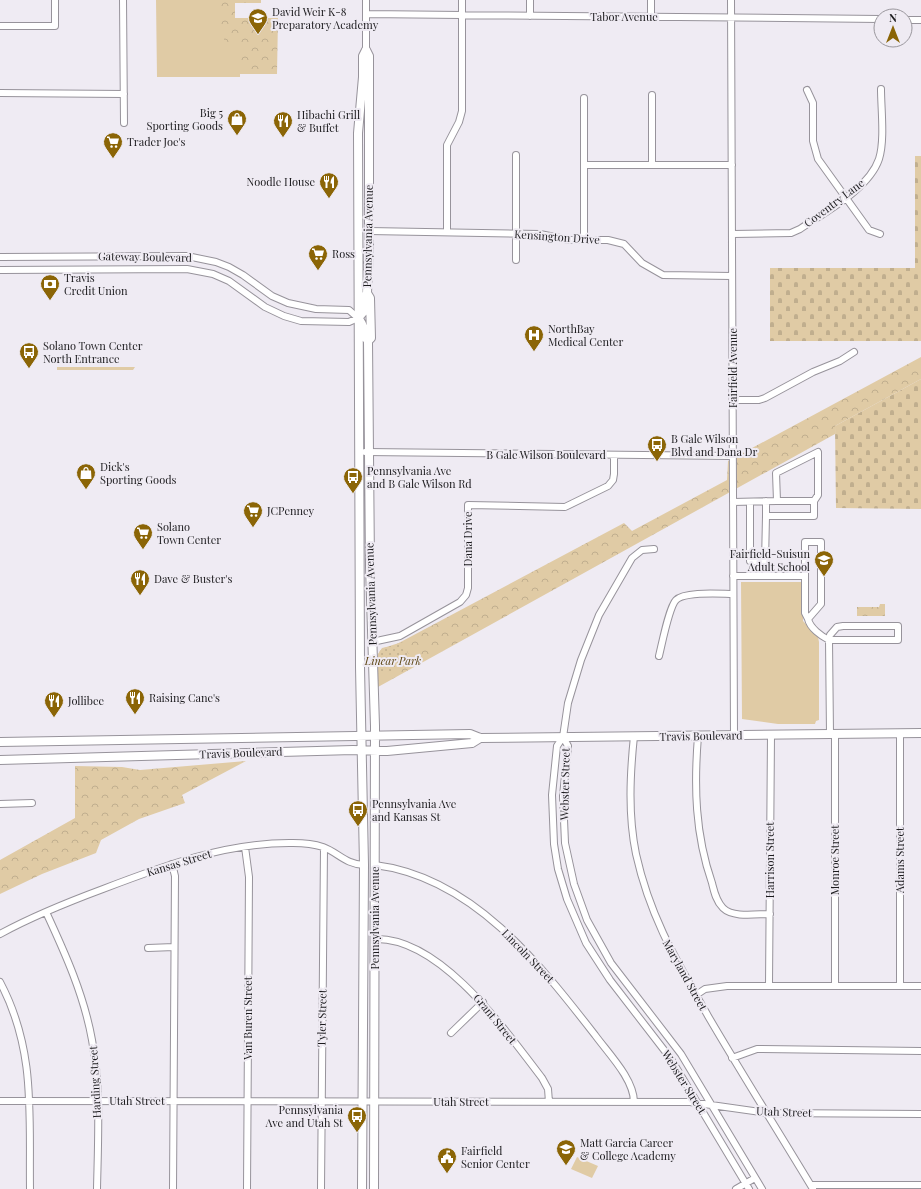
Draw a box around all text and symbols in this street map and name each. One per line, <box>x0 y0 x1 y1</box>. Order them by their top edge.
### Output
place label: David Weir K-8 Preparatory Academy <box>272 4 379 32</box>
school or university icon: David Weir K-8 Preparatory Academy <box>247 7 269 35</box>
north arrow <box>873 8 913 48</box>
street label: Tabor Avenue <box>590 9 658 24</box>
text: N <box>889 10 897 25</box>
place label: Big 5 Sporting Goods <box>147 105 223 133</box>
place label: Hibachi Grill & Buffet <box>297 107 360 135</box>
shop icon: Big 5 Sporting Goods <box>226 108 248 136</box>
restaurant icon: Hibachi Grill & Buffet <box>272 110 294 138</box>
supermarket icon: Trader Joe's <box>102 131 124 159</box>
place label: Trader Joe's <box>127 134 186 149</box>
restaurant icon: Noodle House <box>318 171 340 199</box>
place label: Noodle House <box>247 174 315 189</box>
street label: Coventry Lane <box>801 175 867 230</box>
street label: Pennsylvania Avenue <box>359 184 376 288</box>
street label: Kensington Drive <box>514 226 601 247</box>
supermarket icon: Ross <box>307 243 329 271</box>
place label: Ross <box>332 246 355 261</box>
street label: Gateway Boulevard <box>98 248 193 265</box>
place label: Travis Credit Union <box>64 270 128 298</box>
bank icon: Travis Credit Union <box>39 273 61 301</box>
place label: NorthBay Medical Center <box>548 321 623 349</box>
hospital icon: NorthBay Medical Center <box>523 324 545 352</box>
street label: Fairfield Avenue <box>725 327 740 408</box>
place label: Solano Town Center North Entrance <box>43 338 143 366</box>
bus stop icon: Solano Town Center North Entrance <box>18 341 40 369</box>
place label: B Gale Wilson Blvd and Dana Dr <box>671 431 757 459</box>
bus stop icon: B Gale Wilson Blvd and Dana Dr <box>646 434 668 462</box>
street label: B Gale Wilson Boulevard <box>486 447 606 462</box>
place label: Dick's Sporting Goods <box>100 459 177 487</box>
shop icon: Dick's Sporting Goods <box>75 462 97 490</box>
place label: Pennsylvania Ave and B Gale Wilson Rd <box>367 463 472 491</box>
bus stop icon: Pennsylvania Ave and B Gale Wilson Rd <box>342 466 364 494</box>
supermarket icon: JCPenney <box>242 500 264 528</box>
place label: JCPenney <box>266 503 315 518</box>
street label: Dana Drive <box>460 511 475 566</box>
place label: Solano Town Center <box>157 519 221 547</box>
supermarket icon: Solano Town Center <box>132 522 154 550</box>
street label: Pennsylvania Avenue <box>361 542 380 646</box>
place label: Fairfield-Suisun Adult School <box>730 546 810 574</box>
school or university icon: Fairfield-Suisun Adult School <box>813 549 835 577</box>
restaurant icon: Dave & Buster's <box>129 568 151 596</box>
place label: Dave & Buster's <box>154 571 232 586</box>
park label: Linear Park <box>364 653 422 668</box>
restaurant icon: Raising Cane's <box>124 687 146 715</box>
restaurant icon: Jollibee <box>43 690 65 718</box>
place label: Raising Cane's <box>149 690 220 705</box>
place label: Jollibee <box>67 693 105 708</box>
street label: Travis Boulevard <box>659 727 743 744</box>
street label: Travis Boulevard <box>199 744 283 761</box>
street label: Webster Street <box>556 748 573 821</box>
place label: Pennsylvania Ave and Kansas St <box>372 796 457 824</box>
bus stop icon: Pennsylvania Ave and Kansas St <box>347 799 369 827</box>
street label: Harrison Street <box>762 822 777 898</box>
street label: Monroe Street <box>827 825 842 895</box>
street label: Adams Street <box>892 827 907 894</box>
street label: Kansas Street <box>145 846 213 879</box>
street label: Pennsylvania Avenue <box>367 866 382 969</box>
street label: Lincoln Street <box>499 925 558 986</box>
street label: Maryland Street <box>660 937 711 1013</box>
street label: Van Buren Street <box>240 976 255 1061</box>
street label: Tyler Street <box>313 989 330 1047</box>
street label: Grant Street <box>470 990 520 1047</box>
street label: Harding Street <box>85 1045 104 1119</box>
street label: Webster Street <box>658 1046 710 1116</box>
street label: Utah Street <box>109 1093 165 1108</box>
street label: Utah Street <box>433 1094 489 1109</box>
place label: Pennsylvania Ave and Utah St <box>264 1102 344 1130</box>
street label: Utah Street <box>756 1103 812 1120</box>
bus stop icon: Pennsylvania Ave and Utah St <box>346 1105 368 1133</box>
place label: Matt Garcia Career & College Academy <box>580 1135 676 1163</box>
school or university icon: Matt Garcia Career & College Academy <box>555 1138 577 1166</box>
place label: Fairfield Senior Center <box>461 1143 530 1171</box>
public building icon: Fairfield Senior Center <box>436 1146 458 1174</box>

